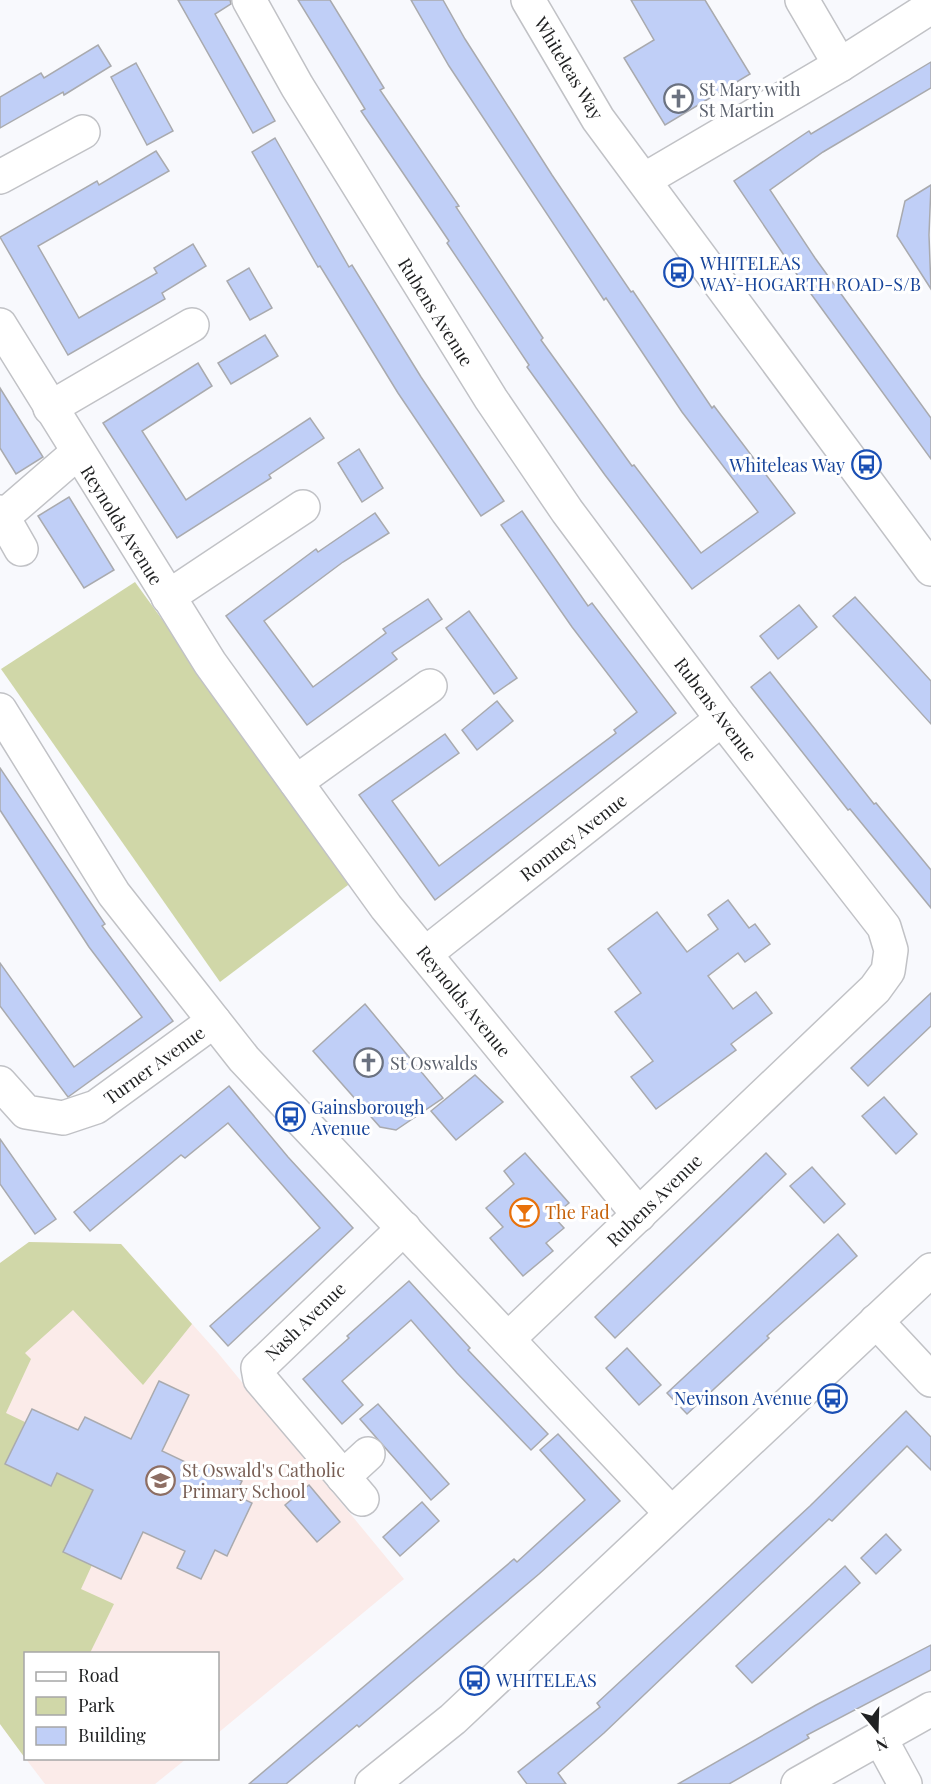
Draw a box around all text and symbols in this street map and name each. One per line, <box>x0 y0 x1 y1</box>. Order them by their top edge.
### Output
street label: Whiteleas Way <box>528 11 609 124</box>
place label: St Mary with St Martin <box>699 77 801 122</box>
church icon: St Mary with St Martin <box>662 83 694 115</box>
place label: WHITELEAS WAY-HOGARTH ROAD-S/B <box>699 251 921 296</box>
street label: Rubens Avenue <box>393 253 479 371</box>
bus stop icon: WHITELEAS WAY-HOGARTH ROAD-S/B <box>663 257 695 289</box>
bus stop icon: Whiteleas Way <box>850 449 882 481</box>
place label: Whiteleas Way <box>728 453 845 477</box>
street label: Reynolds Avenue <box>76 461 168 589</box>
street label: Rubens Avenue <box>669 652 763 766</box>
street label: Romney Avenue <box>515 788 631 886</box>
street label: Reynolds Avenue <box>412 940 516 1062</box>
street label: Turner Avenue <box>99 1020 209 1110</box>
church icon: St Oswalds <box>353 1047 385 1079</box>
place label: St Oswalds <box>390 1051 478 1075</box>
place label: Gainsborough Avenue <box>310 1095 425 1140</box>
bus stop icon: Gainsborough Avenue <box>274 1101 306 1133</box>
street label: Rubens Avenue <box>601 1148 707 1252</box>
bar icon: The Fad <box>508 1196 540 1228</box>
place label: The Fad <box>545 1200 610 1224</box>
street label: Nash Avenue <box>260 1277 350 1365</box>
bus stop icon: Nevinson Avenue <box>817 1382 849 1414</box>
place label: Nevinson Avenue <box>674 1386 812 1410</box>
place label: St Oswald's Catholic Primary School <box>182 1458 345 1503</box>
school or university icon: St Oswald's Catholic Primary School <box>145 1464 177 1496</box>
legend <box>24 1652 219 1760</box>
text: Road <box>78 1663 119 1687</box>
bus stop icon: WHITELEAS <box>459 1664 491 1696</box>
place label: WHITELEAS <box>495 1668 597 1692</box>
text: Park <box>78 1693 115 1717</box>
north arrow <box>847 1700 907 1760</box>
text: Building <box>78 1723 146 1747</box>
text: N <box>873 1733 891 1757</box>

